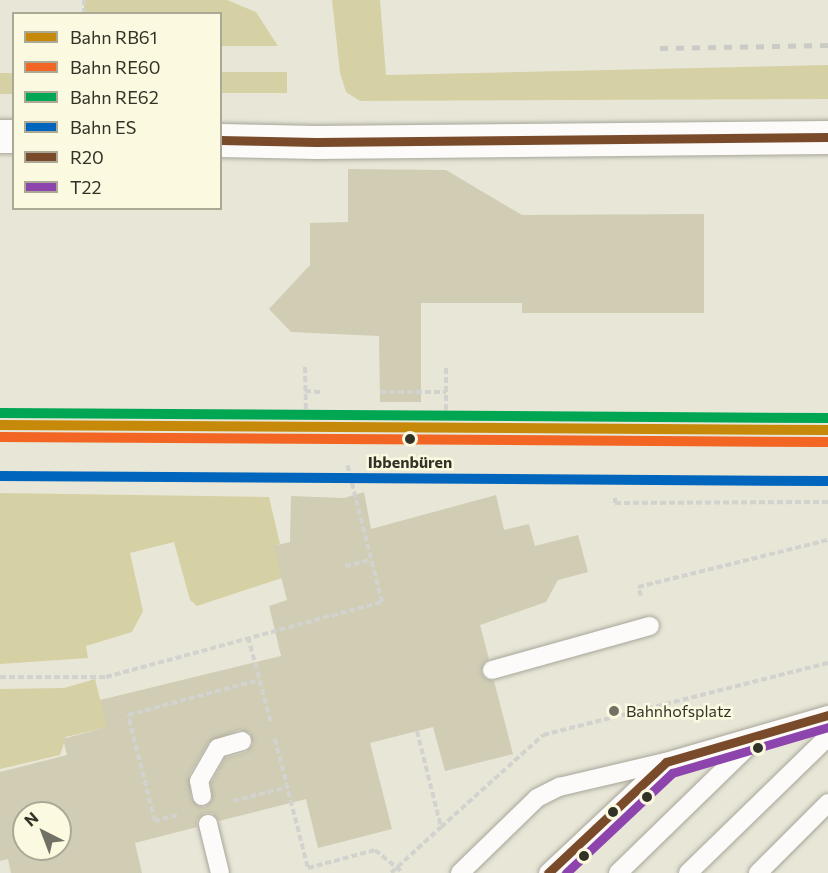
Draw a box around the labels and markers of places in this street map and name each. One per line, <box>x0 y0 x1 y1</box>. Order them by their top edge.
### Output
marker: Ibbenbüren <box>399 428 421 450</box>
place label: Ibbenbüren <box>368 452 452 472</box>
place label: Bahnhofsplatz <box>626 701 731 721</box>
marker: Bahnhofsplatz <box>607 704 621 718</box>
unlabelled marker <box>752 742 764 754</box>
unlabelled marker <box>641 791 653 803</box>
unlabelled marker <box>607 806 619 818</box>
unlabelled marker <box>578 850 590 862</box>

